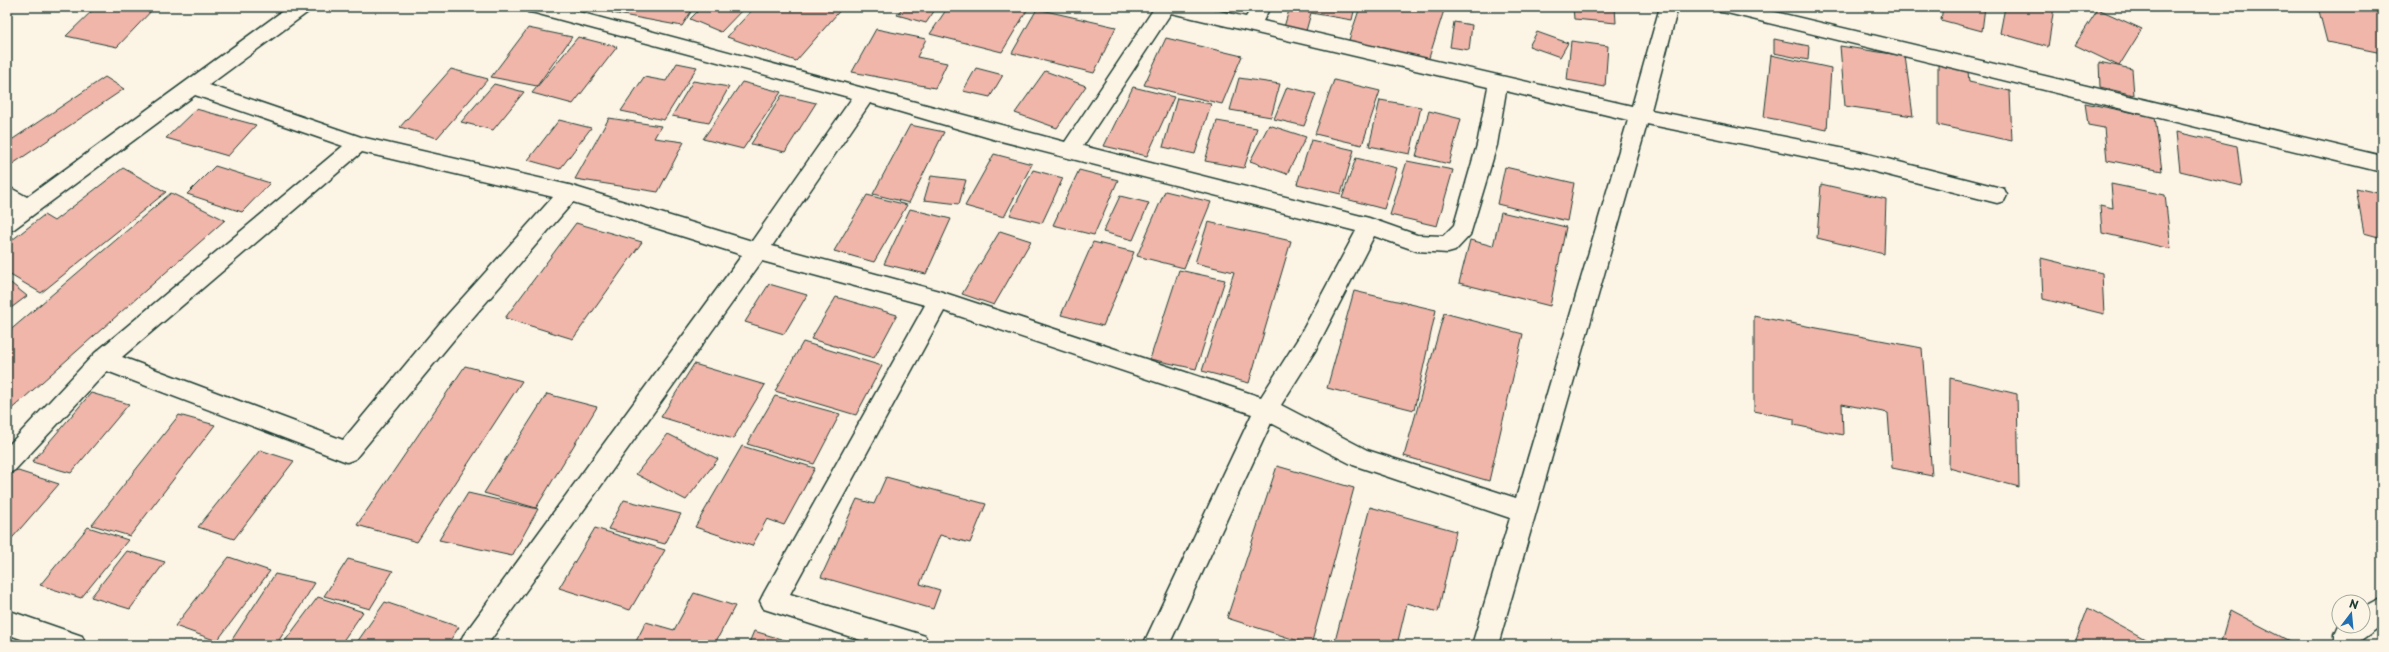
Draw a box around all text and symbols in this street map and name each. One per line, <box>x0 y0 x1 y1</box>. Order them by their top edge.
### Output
north arrow <box>2331 594 2371 634</box>
text: N <box>2347 595 2361 613</box>

